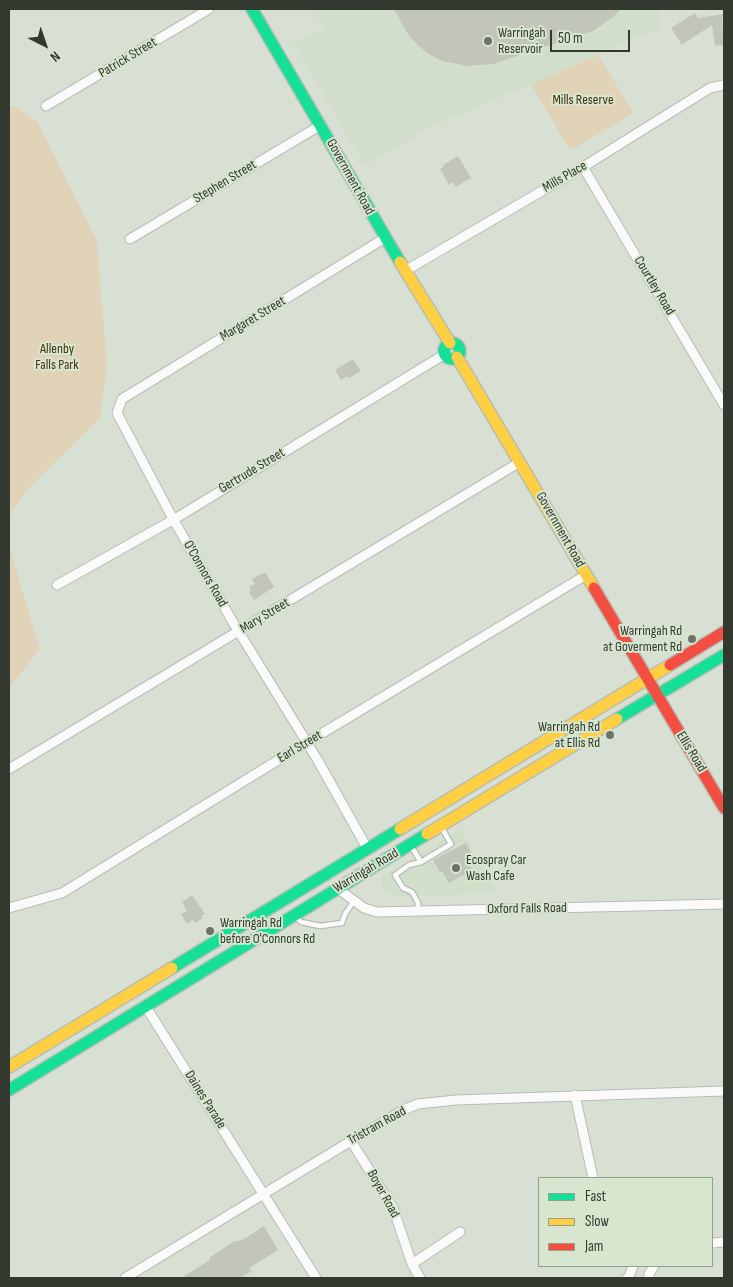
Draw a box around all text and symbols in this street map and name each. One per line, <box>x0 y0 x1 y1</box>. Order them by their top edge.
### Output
north arrow <box>20 20 70 70</box>
scale bar <box>553 20 633 52</box>
place label: Warringah Reservoir <box>498 25 546 58</box>
text: 50 m <box>558 29 583 48</box>
street label: Patrick Street <box>96 34 160 82</box>
marker: Warringah Reservoir <box>482 35 494 47</box>
text: N <box>47 48 64 66</box>
park label: Mills Reserve <box>552 92 614 108</box>
street label: Government Road <box>322 136 378 218</box>
street label: Stephen Street <box>190 157 260 207</box>
street label: Mills Place <box>540 158 590 196</box>
street label: Courtley Road <box>630 253 678 319</box>
street label: Margaret Street <box>217 293 289 345</box>
park label: Allenby Falls Park <box>35 341 79 374</box>
street label: Gertrude Street <box>216 445 288 497</box>
street label: Government Road <box>532 489 588 571</box>
street label: O'Connors Road <box>179 538 231 610</box>
street label: Mary Street <box>237 595 293 637</box>
place label: Warringah Rd at Goverment Rd <box>603 623 682 656</box>
marker: Warringah Rd at Goverment Rd <box>686 633 698 645</box>
place label: Warringah Rd at Ellis Rd <box>538 719 600 752</box>
street label: Earl Street <box>275 727 325 767</box>
marker: Warringah Rd at Ellis Rd <box>604 729 616 741</box>
street label: Ellis Road <box>672 729 710 775</box>
street label: Warringah Road <box>330 845 402 897</box>
place label: Ecospray Car Wash Cafe <box>466 852 527 884</box>
marker: Ecospray Car Wash Cafe <box>450 862 462 874</box>
street label: Oxford Falls Road <box>487 900 567 918</box>
place label: Warringah Rd before O'Connors Rd <box>220 915 315 948</box>
marker: Warringah Rd before O'Connors Rd <box>204 925 216 937</box>
street label: Daines Parade <box>181 1068 229 1132</box>
street label: Tristram Road <box>345 1103 409 1149</box>
street label: Boyer Road <box>363 1167 403 1221</box>
legend <box>538 1177 713 1267</box>
text: Fast <box>585 1187 606 1206</box>
text: Slow <box>585 1212 609 1231</box>
text: Jam <box>585 1237 603 1256</box>

